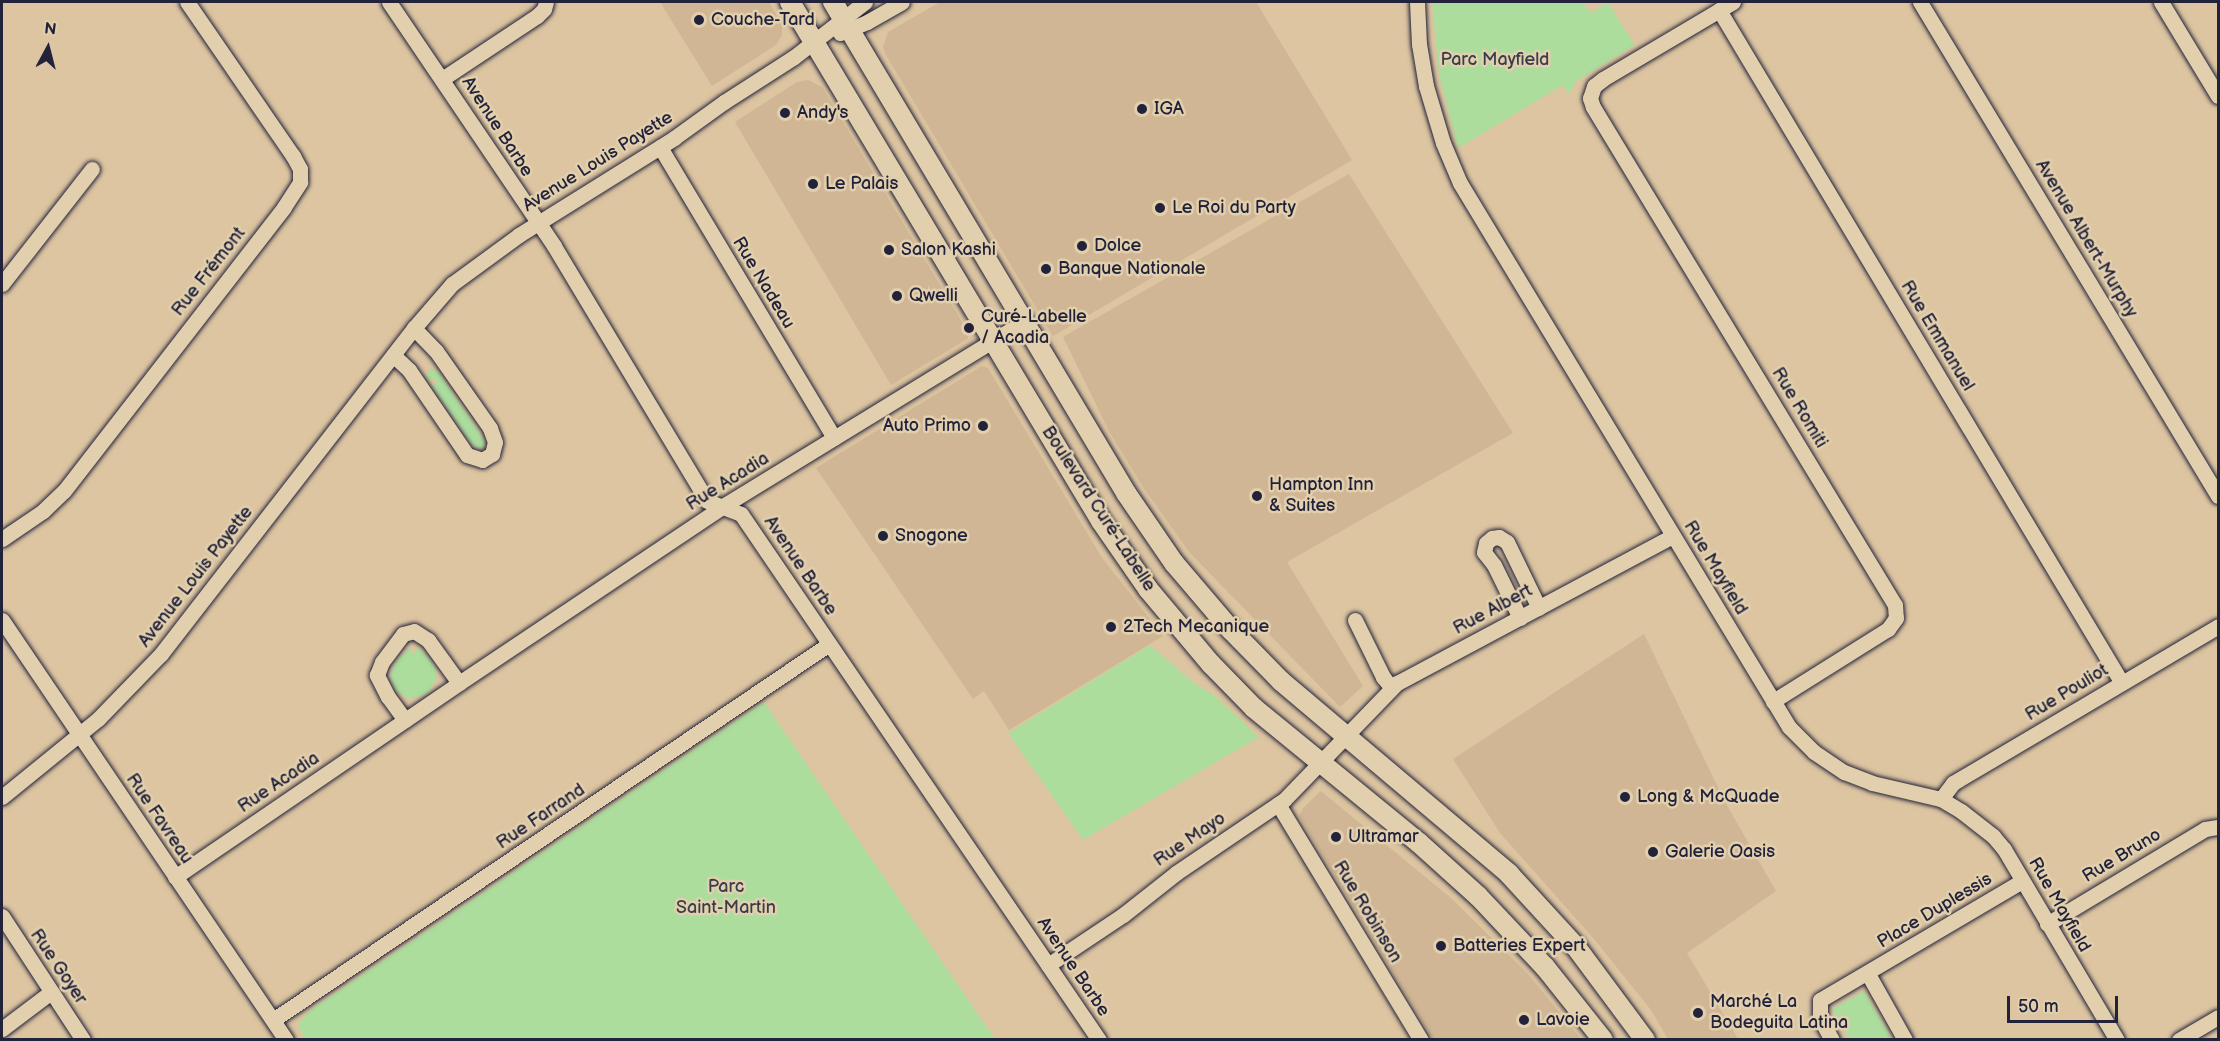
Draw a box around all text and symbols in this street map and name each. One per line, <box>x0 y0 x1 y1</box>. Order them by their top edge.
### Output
place label: Couche-Tard <box>711 9 815 31</box>
marker: Couche-Tard <box>692 13 706 27</box>
north arrow <box>18 18 78 78</box>
text: N <box>43 19 57 40</box>
park label: Parc Mayfield <box>1441 49 1549 71</box>
street label: Avenue Barbe <box>457 73 537 181</box>
place label: IGA <box>1154 98 1184 120</box>
place label: Andy's <box>797 102 848 124</box>
marker: IGA <box>1135 102 1149 116</box>
marker: Andy's <box>778 106 792 120</box>
street label: Avenue Louis Payette <box>519 107 677 217</box>
street label: Avenue Albert-Murphy <box>2030 156 2142 322</box>
place label: Le Palais <box>825 173 898 195</box>
marker: Le Palais <box>806 177 820 191</box>
place label: Le Roi du Party <box>1172 197 1296 219</box>
marker: Le Roi du Party <box>1153 201 1167 215</box>
street label: Rue Frémont <box>168 223 250 321</box>
street label: Rue Nadeau <box>727 233 799 333</box>
place label: Dolce <box>1094 235 1141 257</box>
place label: Salon Kashi <box>901 239 996 261</box>
marker: Dolce <box>1075 239 1089 253</box>
marker: Salon Kashi <box>882 243 896 257</box>
place label: Banque Nationale <box>1058 258 1205 280</box>
marker: Banque Nationale <box>1039 262 1053 276</box>
street label: Rue Emmanuel <box>1896 277 1978 395</box>
place label: Qwelli <box>909 285 958 307</box>
marker: Qwelli <box>890 289 904 303</box>
place label: Curé-Labelle / Acadia <box>981 307 1087 350</box>
marker: Curé-Labelle / Acadia <box>962 321 976 335</box>
street label: Rue Romiti <box>1767 364 1831 452</box>
place label: Auto Primo <box>883 415 971 437</box>
marker: Auto Primo <box>976 419 990 433</box>
street label: Boulevard Curé-Labelle <box>1036 422 1160 596</box>
street label: Rue Acadia <box>683 448 773 516</box>
place label: Hampton Inn & Suites <box>1269 475 1374 518</box>
marker: Hampton Inn & Suites <box>1250 489 1264 503</box>
street label: Avenue Louis Payette <box>134 502 258 652</box>
street label: Avenue Barbe <box>759 512 841 620</box>
street label: Rue Mayfield <box>1678 517 1752 619</box>
place label: Snogone <box>895 525 968 547</box>
marker: Snogone <box>876 529 890 543</box>
street label: Rue Albert <box>1450 580 1536 640</box>
place label: 2Tech Mecanique <box>1123 616 1269 638</box>
marker: 2Tech Mecanique <box>1104 620 1118 634</box>
street label: Rue Pouliot <box>2022 660 2112 726</box>
street label: Rue Acadia <box>234 748 324 818</box>
street label: Rue Favreau <box>121 770 197 868</box>
street label: Rue Farrand <box>493 780 589 854</box>
place label: Long & McQuade <box>1637 786 1780 808</box>
marker: Long & McQuade <box>1618 790 1632 804</box>
street label: Rue Mayo <box>1150 808 1230 872</box>
street label: Rue Bruno <box>2079 824 2165 888</box>
place label: Ultramar <box>1348 826 1419 848</box>
marker: Ultramar <box>1329 830 1343 844</box>
place label: Galerie Oasis <box>1665 841 1775 863</box>
marker: Galerie Oasis <box>1646 845 1660 859</box>
street label: Rue Mayfield <box>2023 854 2095 956</box>
street label: Rue Robinson <box>1328 857 1406 967</box>
street label: Place Duplessis <box>1874 868 1996 954</box>
park label: Parc Saint-Martin <box>676 877 776 920</box>
street label: Avenue Barbe <box>1032 913 1114 1021</box>
street label: Rue Goyer <box>25 925 91 1009</box>
place label: Batteries Expert <box>1453 935 1585 957</box>
marker: Batteries Expert <box>1434 939 1448 953</box>
scale bar <box>2010 984 2121 1022</box>
place label: Marché La Bodeguita Latina <box>1710 992 1848 1034</box>
text: 50 m <box>2018 996 2059 1017</box>
marker: Marché La Bodeguita Latina <box>1691 1006 1705 1020</box>
place label: Lavoie <box>1536 1009 1590 1031</box>
marker: Lavoie <box>1517 1013 1531 1027</box>

